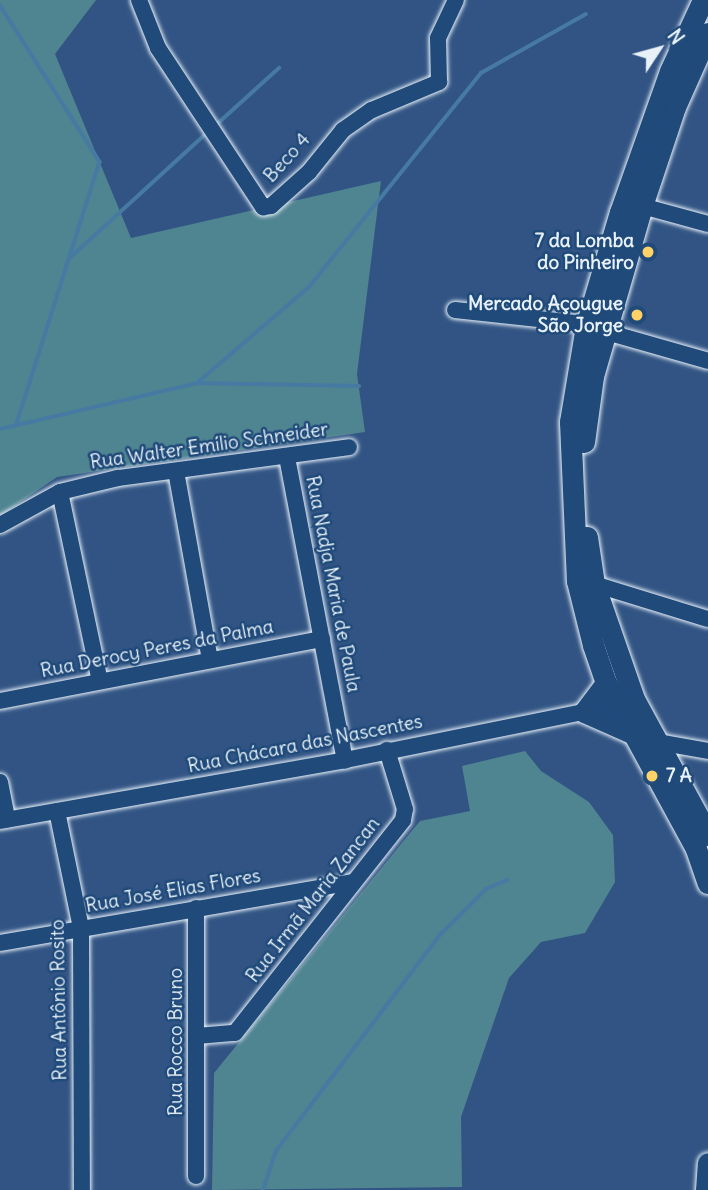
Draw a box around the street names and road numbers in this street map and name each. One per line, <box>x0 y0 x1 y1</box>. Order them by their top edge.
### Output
street label: Beco 4 <box>259 129 315 187</box>
street label: Rua Walter Emílio Schneider <box>88 418 330 474</box>
street label: Rua Nadja Maria de Paula <box>301 474 365 694</box>
street label: Rua Derocy Peres da Palma <box>39 615 275 683</box>
street label: Rua Chácara das Nascentes <box>186 710 424 778</box>
street label: Rua Irmã Maria Zancan <box>241 813 385 987</box>
street label: Rua José Elias Flores <box>84 864 262 918</box>
street label: Rua Antônio Rosito <box>46 919 72 1081</box>
street label: Rua Rocco Bruno <box>165 968 187 1116</box>

